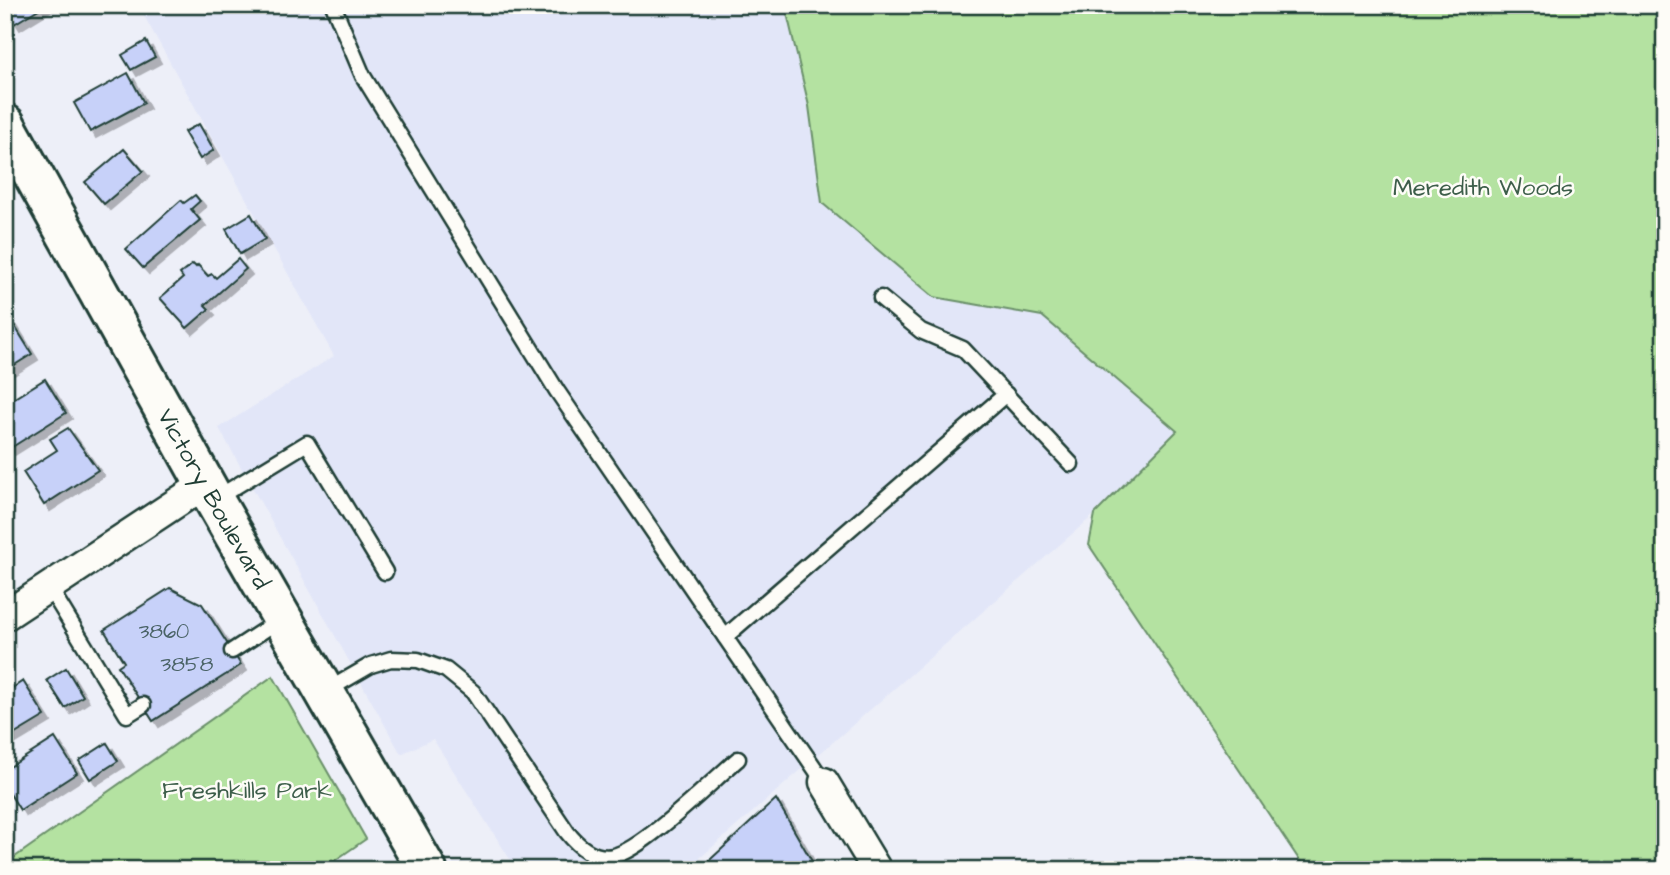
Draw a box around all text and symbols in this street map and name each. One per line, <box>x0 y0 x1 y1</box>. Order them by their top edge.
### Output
park label: Meredith Woods <box>1393 171 1573 205</box>
street label: Victory Boulevard <box>148 403 278 596</box>
house number: 3860 <box>139 617 189 646</box>
house number: 3858 <box>161 650 214 679</box>
park label: Freshkills Park <box>162 774 332 808</box>

